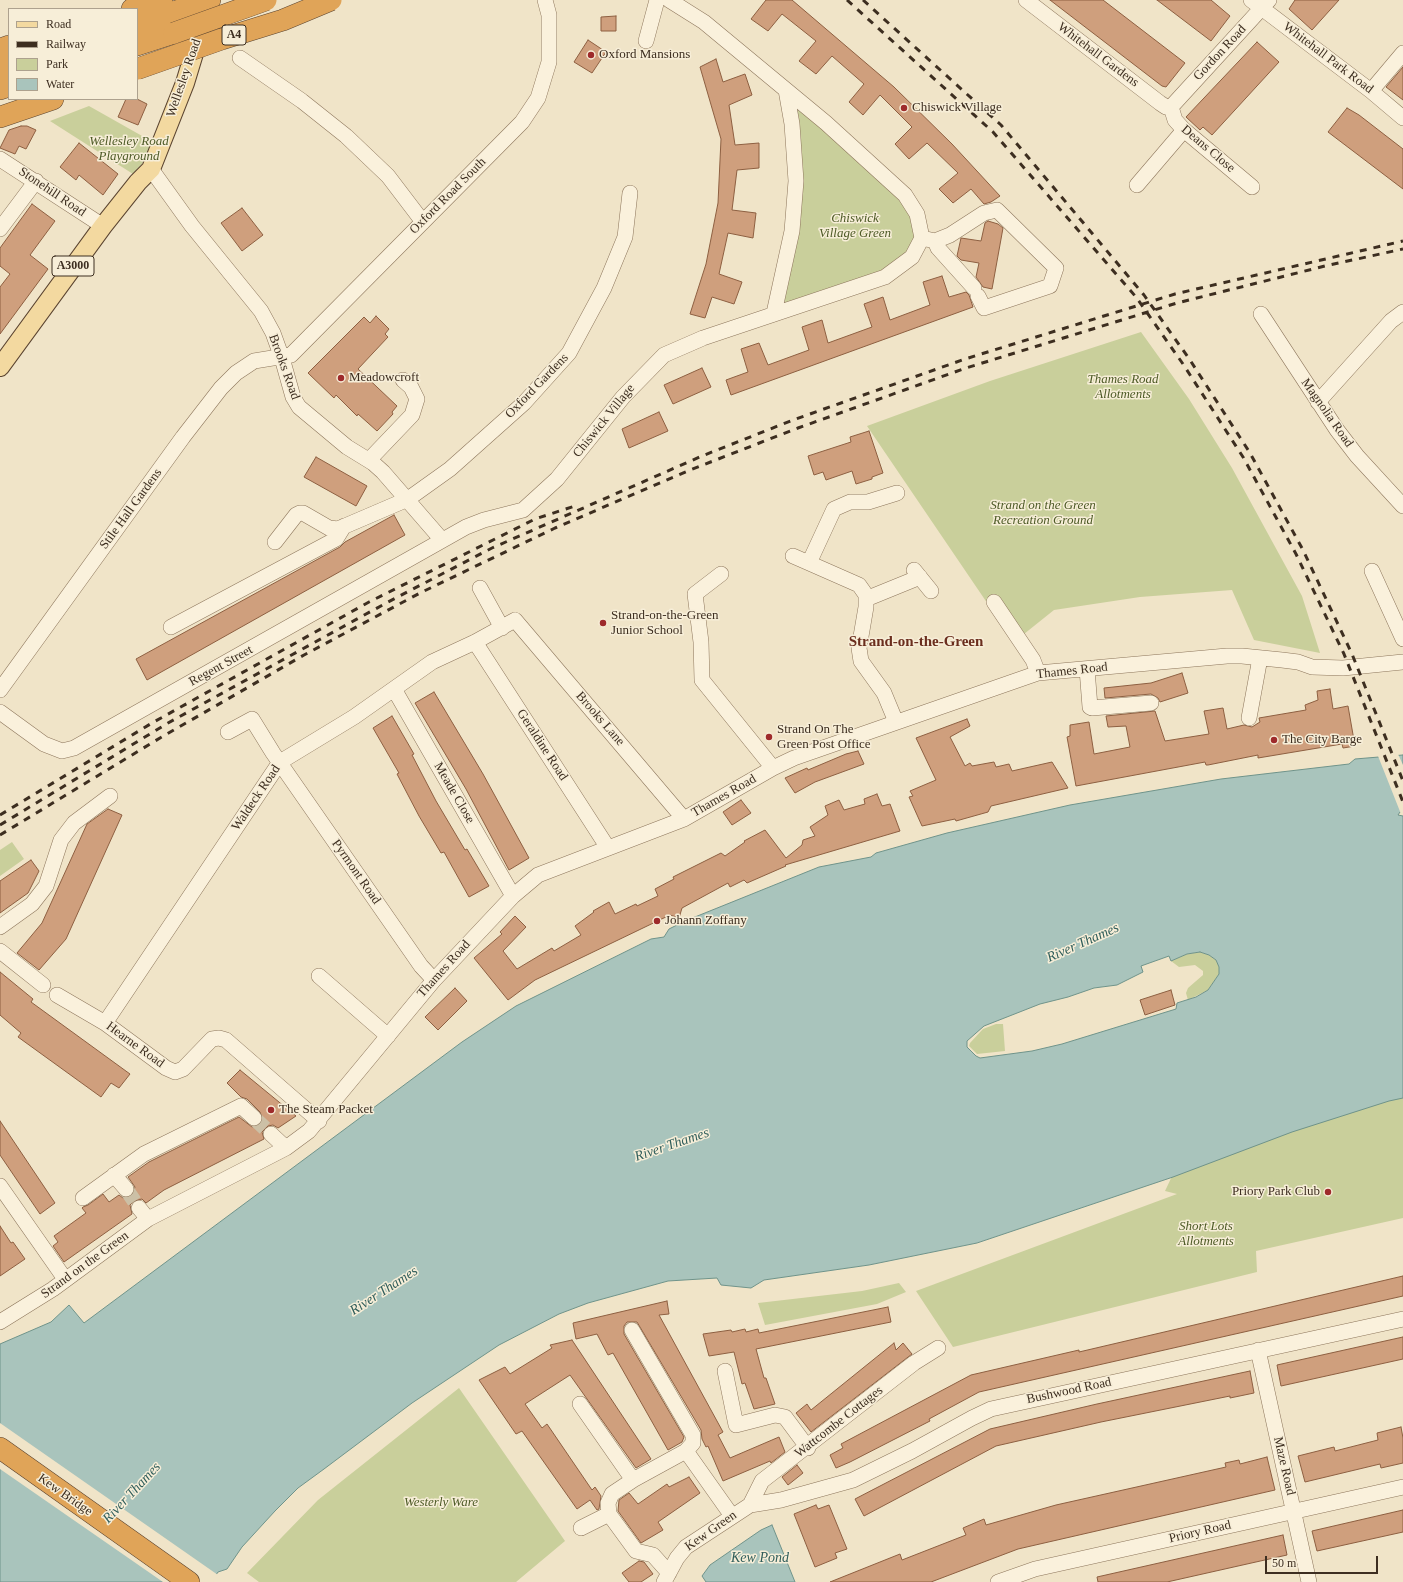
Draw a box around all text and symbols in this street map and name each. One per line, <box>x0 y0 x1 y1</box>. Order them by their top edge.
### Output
legend <box>8 8 138 100</box>
text: Road <box>46 17 71 31</box>
street label: Whitehall Gardens <box>1054 19 1142 91</box>
street label: Whitehall Park Road <box>1280 19 1376 97</box>
street label: Gordon Road <box>1190 22 1250 84</box>
road number: A4 <box>222 25 246 45</box>
text: Railway <box>46 37 86 51</box>
street label: Wellesley Road <box>163 37 205 119</box>
place label: Oxford Mansions <box>599 47 690 63</box>
marker: Oxford Mansions <box>586 50 596 60</box>
text: Park <box>46 57 68 71</box>
text: Water <box>46 77 74 91</box>
place label: Chiswick Village <box>912 100 1002 116</box>
marker: Chiswick Village <box>899 103 909 113</box>
street label: Deans Close <box>1178 122 1238 176</box>
park label: Wellesley Road Playground <box>89 134 169 165</box>
street label: Oxford Road South <box>406 154 490 238</box>
street label: Stonehill Road <box>15 164 89 220</box>
park label: Chiswick Village Green <box>819 211 891 242</box>
road number: A3000 <box>52 256 94 276</box>
street label: Brooks Road <box>265 332 303 402</box>
street label: Oxford Gardens <box>502 350 572 422</box>
place label: Meadowcroft <box>349 370 419 386</box>
park label: Thames Road Allotments <box>1087 372 1159 403</box>
marker: Meadowcroft <box>336 373 346 383</box>
street label: Magnolia Road <box>1298 376 1356 450</box>
street label: Chiswick Village <box>570 381 638 461</box>
street label: Stile Hall Gardens <box>96 466 166 552</box>
park label: Strand on the Green Recreation Ground <box>990 498 1096 529</box>
place label: Strand-on-the-Green Junior School <box>611 608 719 639</box>
marker: Strand-on-the-Green Junior School <box>598 618 608 628</box>
district label: Strand-on-the-Green <box>849 633 983 651</box>
street label: Regent Street <box>186 642 256 690</box>
street label: Thames Road <box>1035 659 1109 683</box>
street label: Brooks Lane <box>572 689 628 749</box>
street label: Geraldine Road <box>513 706 571 784</box>
place label: Strand On The Green Post Office <box>777 722 871 753</box>
marker: Strand On The Green Post Office <box>764 732 774 742</box>
place label: The City Barge <box>1282 732 1362 748</box>
marker: The City Barge <box>1269 735 1279 745</box>
street label: Meade Close <box>430 760 478 826</box>
street label: Waldeck Road <box>228 762 284 834</box>
street label: Thames Road <box>689 771 759 821</box>
street label: Pyrmont Road <box>328 837 384 907</box>
place label: Johann Zoffany <box>665 913 747 929</box>
marker: Johann Zoffany <box>652 916 662 926</box>
water label: River Thames <box>1044 920 1122 966</box>
street label: Thames Road <box>414 937 474 1001</box>
street label: Hearne Road <box>103 1019 167 1071</box>
place label: The Steam Packet <box>279 1102 373 1118</box>
marker: The Steam Packet <box>266 1105 276 1115</box>
water label: River Thames <box>633 1124 711 1166</box>
place label: Priory Park Club <box>1232 1184 1320 1200</box>
marker: Priory Park Club <box>1323 1187 1333 1197</box>
park label: Short Lots Allotments <box>1178 1219 1234 1250</box>
street label: Strand on the Green <box>38 1228 132 1302</box>
water label: River Thames <box>347 1263 421 1319</box>
street label: Bushwood Road <box>1025 1374 1113 1408</box>
street label: Wattcombe Cottages <box>792 1383 886 1461</box>
street label: Maze Road <box>1270 1435 1298 1497</box>
water label: River Thames <box>99 1459 165 1527</box>
street label: Kew Bridge <box>35 1470 95 1520</box>
park label: Westerly Ware <box>404 1495 478 1511</box>
street label: Kew Green <box>682 1508 740 1554</box>
street label: Priory Road <box>1167 1517 1233 1547</box>
scale bar <box>1267 1548 1380 1574</box>
water label: Kew Pond <box>731 1550 789 1566</box>
text: 50 m <box>1272 1556 1296 1570</box>

